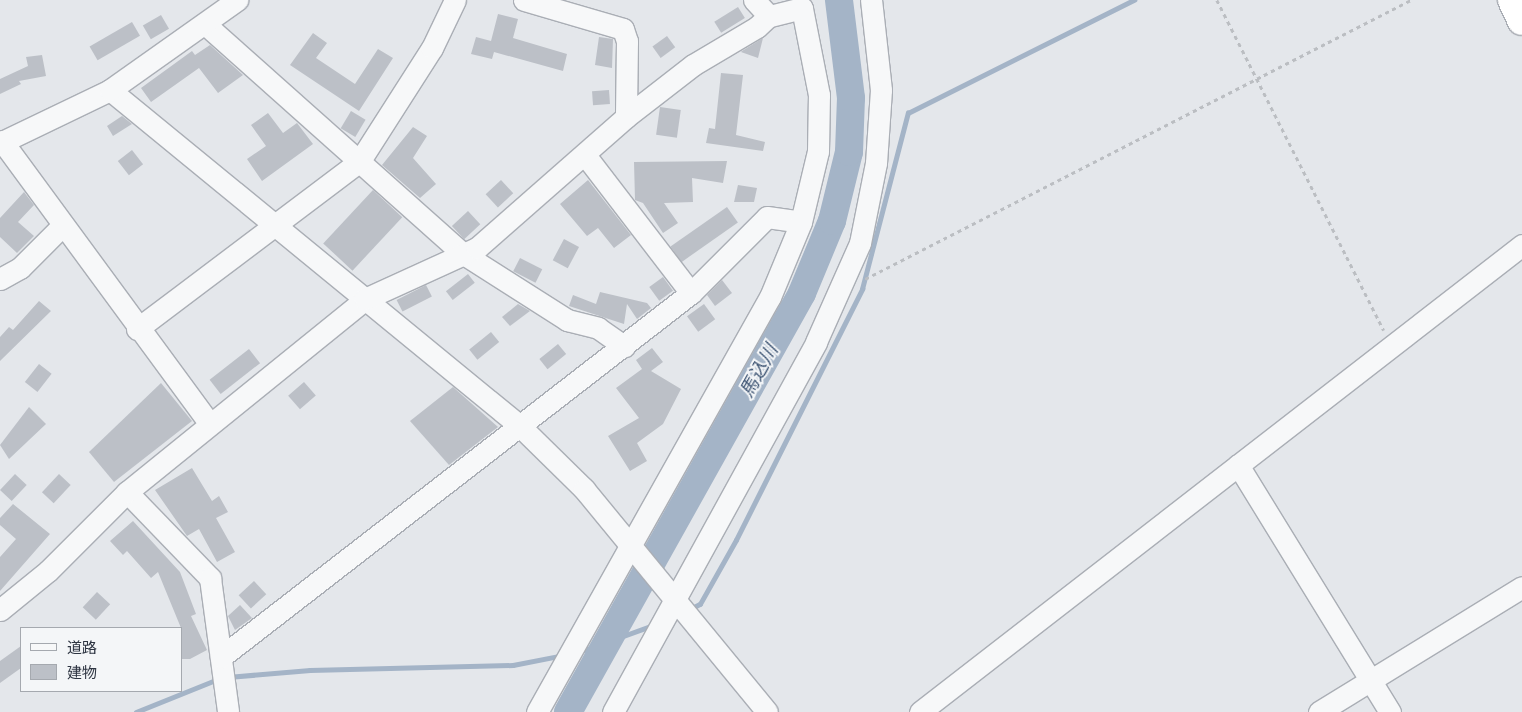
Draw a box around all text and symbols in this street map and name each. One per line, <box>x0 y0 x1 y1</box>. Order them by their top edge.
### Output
water label: 馬込川 <box>735 341 783 401</box>
legend <box>20 627 182 692</box>
text: 道路 <box>67 638 97 657</box>
text: 建物 <box>67 663 97 682</box>

